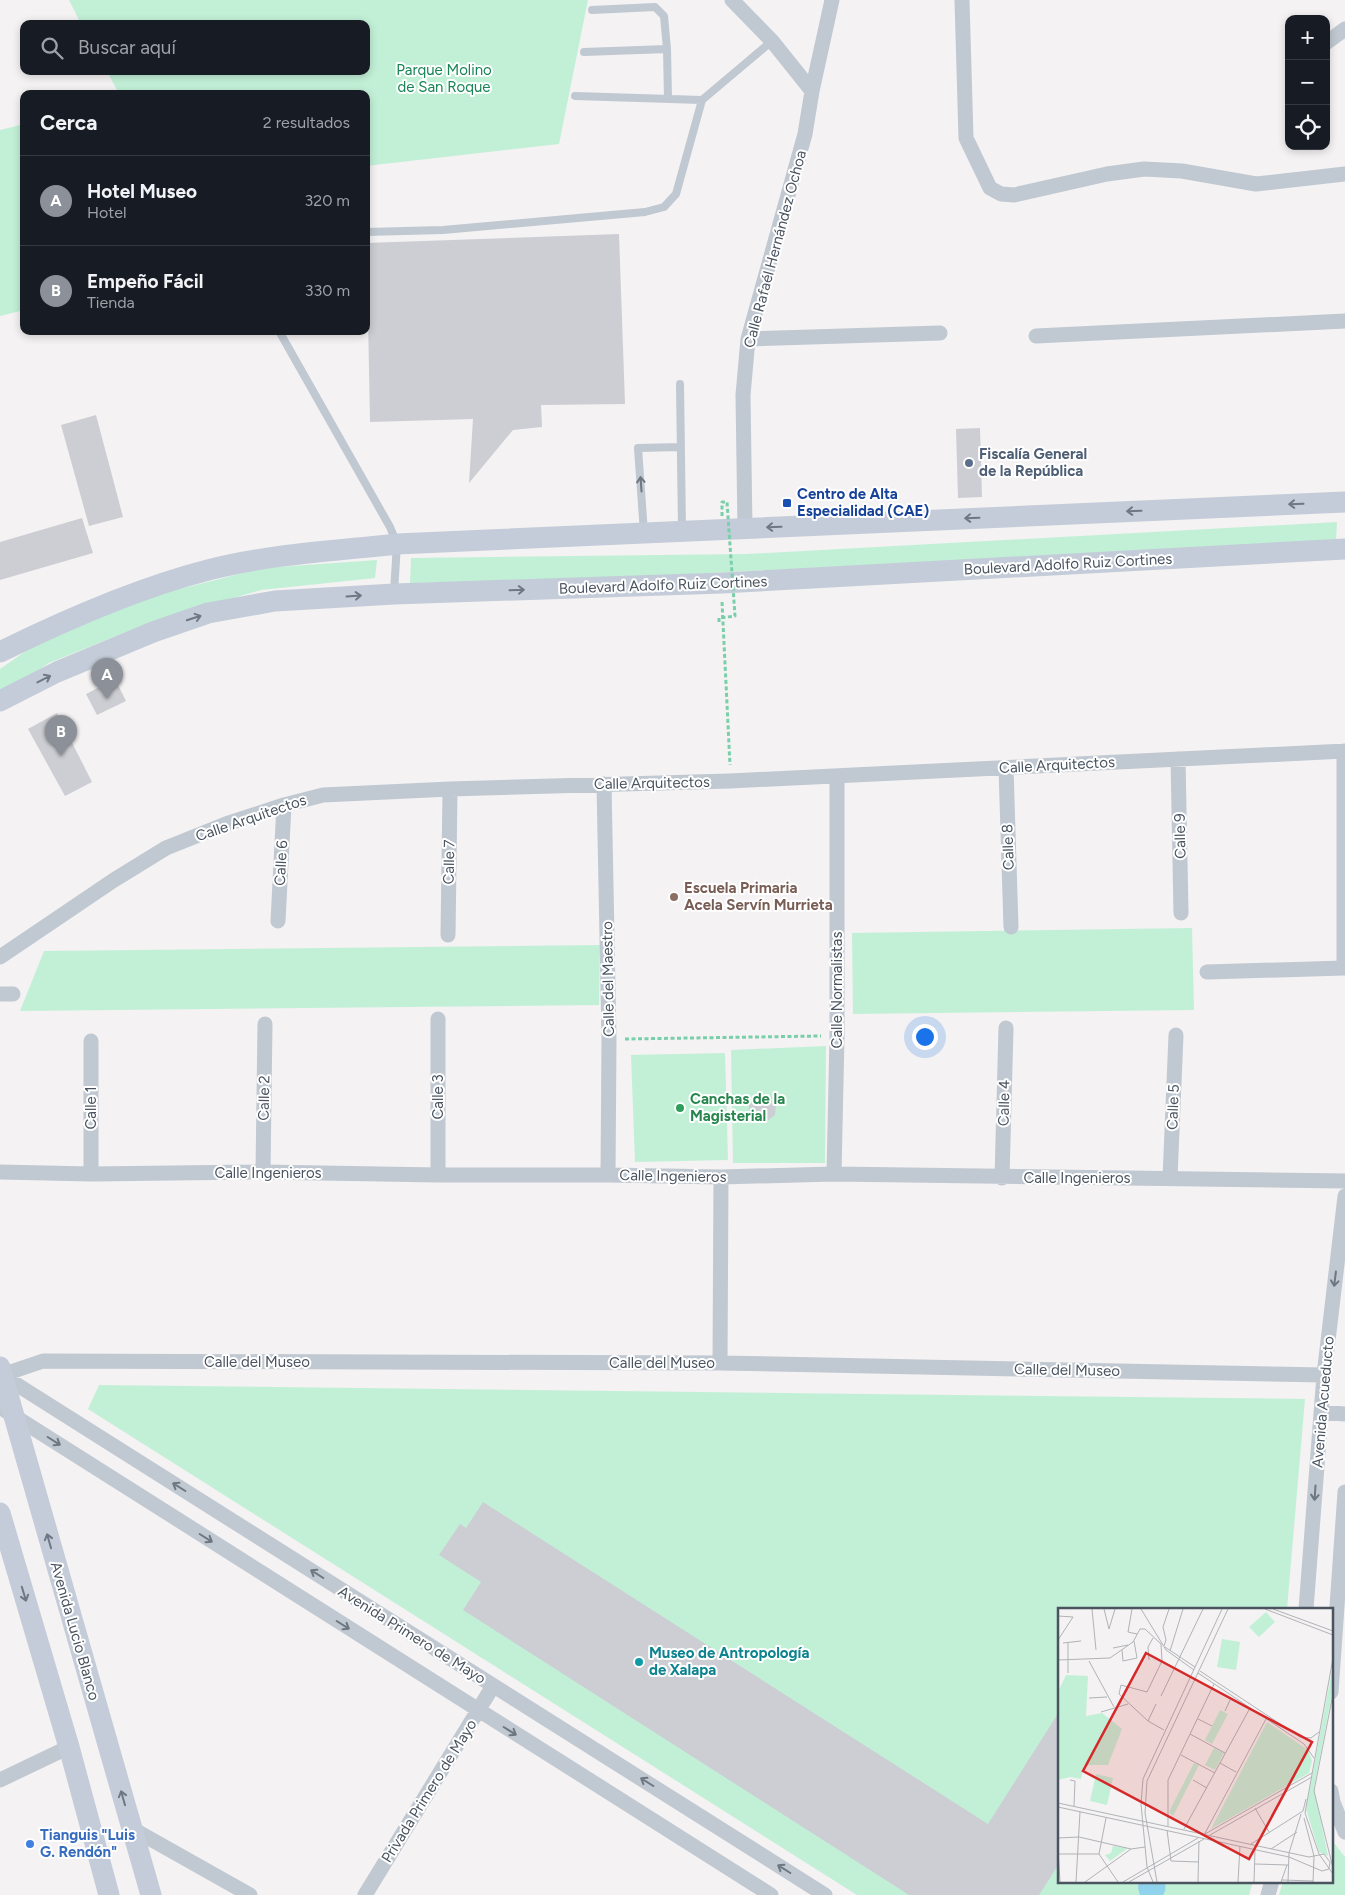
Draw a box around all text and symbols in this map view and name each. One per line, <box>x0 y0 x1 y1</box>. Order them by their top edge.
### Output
map controls <box>1285 15 1330 150</box>
button: + <box>1285 15 1330 60</box>
search box <box>20 20 370 75</box>
icon: search <box>38 34 66 62</box>
text: Buscar aquí <box>78 36 176 59</box>
button: − <box>1285 60 1330 105</box>
park label: Parque Molino de San Roque <box>396 61 492 96</box>
button: locate <box>1285 105 1330 150</box>
text: Cerca <box>40 110 97 135</box>
text: 2 resultados <box>263 113 350 132</box>
street label: Calle Rafaél Hernández Ochoa <box>740 148 810 350</box>
text: Hotel Museo <box>87 180 197 203</box>
text: A <box>50 191 62 210</box>
text: 320 m <box>305 191 350 210</box>
text: Hotel <box>87 203 127 222</box>
text: Empeño Fácil <box>87 270 204 293</box>
text: B <box>51 281 61 300</box>
text: 330 m <box>305 281 350 300</box>
text: Tienda <box>87 293 135 312</box>
place label: Fiscalía General de la República <box>979 445 1087 480</box>
marker: Fiscalía General de la República <box>963 457 975 469</box>
one-way arrow <box>636 476 645 492</box>
place label: Centro de Alta Especialidad (CAE) <box>797 485 929 520</box>
marker: Centro de Alta Especialidad (CAE) <box>781 497 793 509</box>
one-way arrow <box>1289 499 1305 508</box>
one-way arrow <box>1126 506 1142 516</box>
one-way arrow <box>964 513 980 523</box>
one-way arrow <box>767 522 783 531</box>
street label: Boulevard Adolfo Ruiz Cortines <box>963 550 1173 578</box>
street label: Boulevard Adolfo Ruiz Cortines <box>558 572 768 598</box>
one-way arrow <box>508 585 524 594</box>
one-way arrow <box>346 592 362 601</box>
one-way arrow <box>186 613 201 622</box>
pin: A <box>91 658 123 699</box>
one-way arrow <box>36 674 51 684</box>
pin: B <box>45 715 77 756</box>
street label: Calle Arquitectos <box>999 753 1115 777</box>
street label: Calle Arquitectos <box>594 773 710 793</box>
street label: Calle Arquitectos <box>193 791 309 845</box>
street label: Calle 9 <box>1171 813 1189 859</box>
street label: Calle 8 <box>998 824 1018 870</box>
street label: Calle 6 <box>271 839 291 886</box>
street label: Calle 7 <box>440 839 458 885</box>
place label: Escuela Primaria Acela Servín Murrieta <box>684 879 833 914</box>
marker: Escuela Primaria Acela Servín Murrieta <box>668 891 680 903</box>
street label: Calle del Maestro <box>598 921 618 1037</box>
street label: Calle Normalistas <box>828 932 846 1048</box>
your location <box>912 1024 938 1050</box>
street label: Calle 3 <box>429 1074 447 1120</box>
street label: Calle 2 <box>255 1075 273 1121</box>
street label: Calle 4 <box>995 1080 1013 1126</box>
street label: Calle 5 <box>1163 1084 1183 1130</box>
street label: Calle 1 <box>82 1086 100 1130</box>
place label: Canchas de la Magisterial <box>690 1090 785 1125</box>
marker: Canchas de la Magisterial <box>674 1102 686 1114</box>
street label: Calle Ingenieros <box>214 1164 322 1182</box>
street label: Calle Ingenieros <box>619 1166 727 1186</box>
street label: Calle Ingenieros <box>1023 1169 1131 1187</box>
one-way arrow <box>1330 1271 1340 1287</box>
street label: Avenida Acueducto <box>1308 1335 1338 1469</box>
street label: Calle del Museo <box>204 1353 310 1371</box>
street label: Calle del Museo <box>609 1354 715 1372</box>
street label: Calle del Museo <box>1014 1360 1120 1380</box>
one-way arrow <box>46 1436 60 1446</box>
one-way arrow <box>173 1482 187 1492</box>
one-way arrow <box>1310 1485 1320 1501</box>
one-way arrow <box>43 1533 53 1549</box>
one-way arrow <box>198 1533 212 1543</box>
street label: Avenida Lucio Blanco <box>47 1560 103 1703</box>
one-way arrow <box>310 1569 324 1579</box>
street label: Avenida Primero de Mayo <box>335 1582 489 1688</box>
one-way arrow <box>19 1585 29 1601</box>
inset map <box>1058 1608 1332 1882</box>
one-way arrow <box>335 1620 349 1630</box>
place label: Museo de Antropología de Xalapa <box>649 1644 810 1679</box>
marker: Museo de Antropología de Xalapa <box>633 1656 645 1668</box>
street label: Privada Primero de Mayo <box>378 1716 481 1866</box>
one-way arrow <box>502 1726 516 1736</box>
one-way arrow <box>640 1777 654 1787</box>
one-way arrow <box>117 1790 127 1806</box>
place label: Tianguis "Luis G. Rendón" <box>40 1826 135 1861</box>
marker: Tianguis "Luis G. Rendón" <box>24 1838 36 1850</box>
one-way arrow <box>777 1864 791 1874</box>

